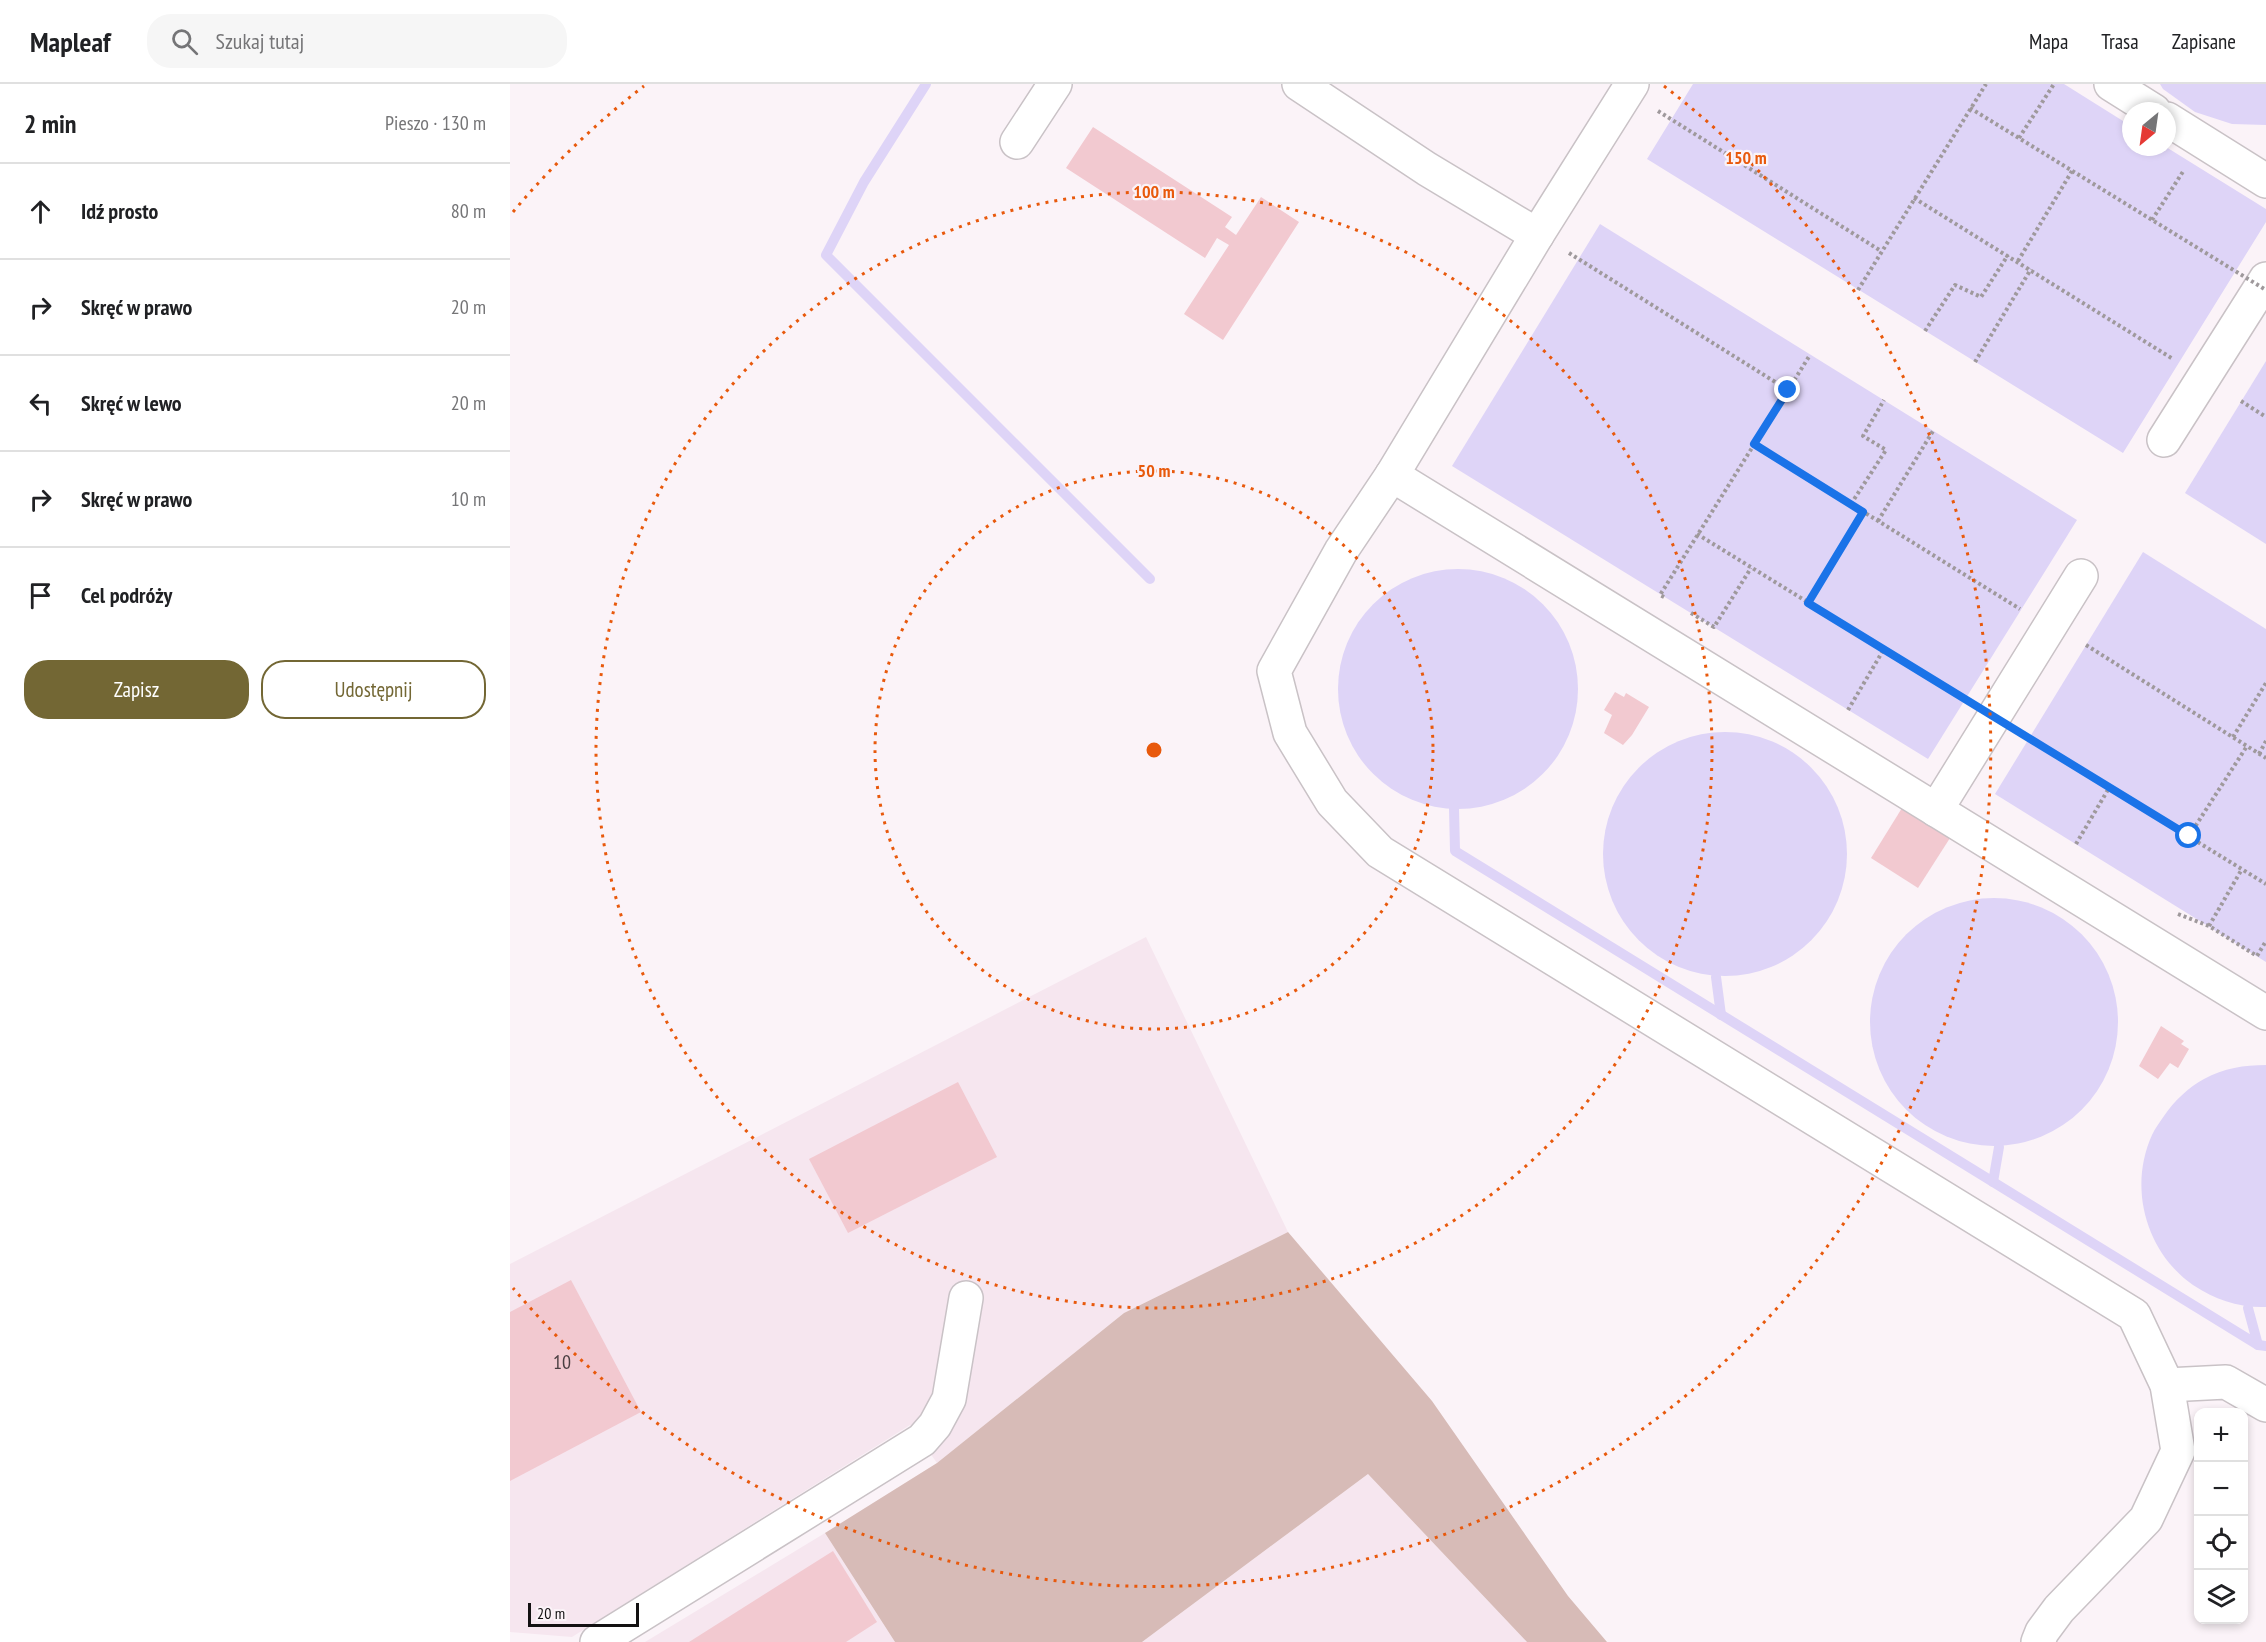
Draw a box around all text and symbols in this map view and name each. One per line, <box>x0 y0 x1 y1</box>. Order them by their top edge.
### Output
search box <box>147 14 567 68</box>
text: Mapleaf <box>30 23 111 60</box>
icon: search <box>168 25 201 58</box>
text: Szukaj tutaj <box>216 27 304 55</box>
text: Mapa <box>2029 28 2068 55</box>
text: Trasa <box>2101 28 2139 55</box>
text: Zapisane <box>2172 28 2236 55</box>
north arrow <box>2122 102 2176 156</box>
text: 2 min <box>24 107 77 140</box>
text: Pieszo · 130 m <box>385 110 486 136</box>
text: 150 m <box>1725 146 1767 169</box>
text: 100 m <box>1133 180 1175 203</box>
icon: ahead <box>24 195 57 228</box>
text: Idź prosto <box>81 197 158 225</box>
text: 80 m <box>451 198 486 224</box>
icon: right <box>24 291 57 324</box>
text: Skręć w prawo <box>81 293 192 321</box>
text: 20 m <box>451 294 486 320</box>
route end <box>1774 376 1800 402</box>
icon: left <box>24 387 57 420</box>
text: Skręć w lewo <box>81 389 182 417</box>
text: 20 m <box>451 390 486 416</box>
text: 50 m <box>1138 459 1170 482</box>
icon: right <box>24 483 57 516</box>
text: Skręć w prawo <box>81 485 192 513</box>
text: 10 m <box>451 486 486 512</box>
icon: arrive <box>24 579 57 612</box>
text: Cel podróży <box>81 581 172 609</box>
button: Zapisz <box>24 660 249 719</box>
button: Udostępnij <box>261 660 486 719</box>
centre of rings <box>1144 740 1164 760</box>
route start <box>2175 822 2201 848</box>
house number: 10 <box>553 1349 571 1375</box>
map controls <box>2194 1408 2248 1624</box>
button: + <box>2194 1408 2248 1462</box>
button: − <box>2194 1462 2248 1516</box>
button: locate <box>2194 1516 2248 1570</box>
button: layers <box>2194 1570 2248 1624</box>
scale bar <box>528 1600 639 1628</box>
text: 20 m <box>537 1603 565 1623</box>

